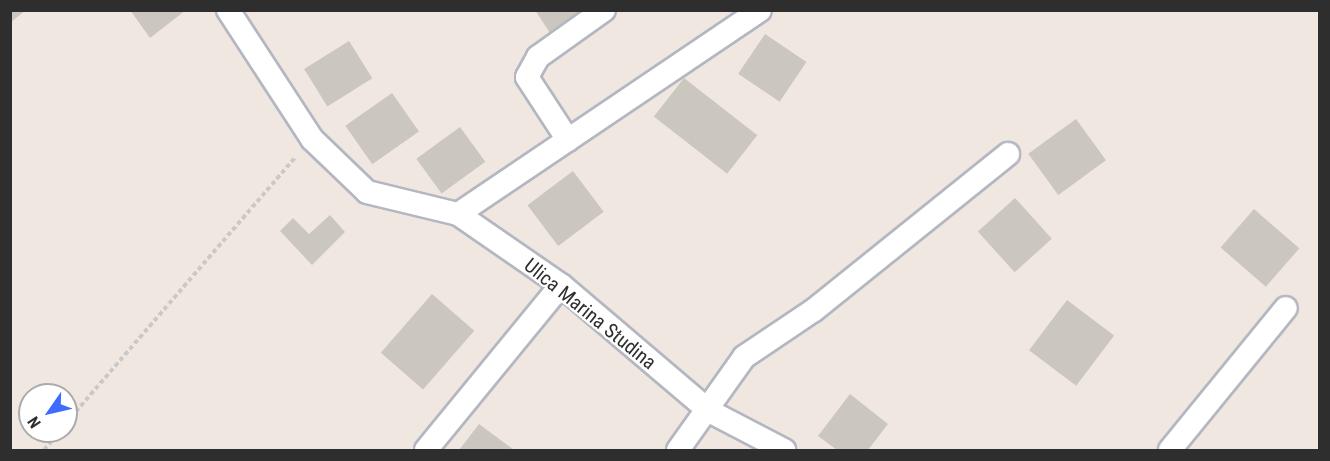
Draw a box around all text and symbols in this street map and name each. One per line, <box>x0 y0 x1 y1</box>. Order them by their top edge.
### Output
street label: Ulica Marina Studina <box>519 253 661 375</box>
north arrow <box>18 383 78 443</box>
text: N <box>24 413 45 432</box>

